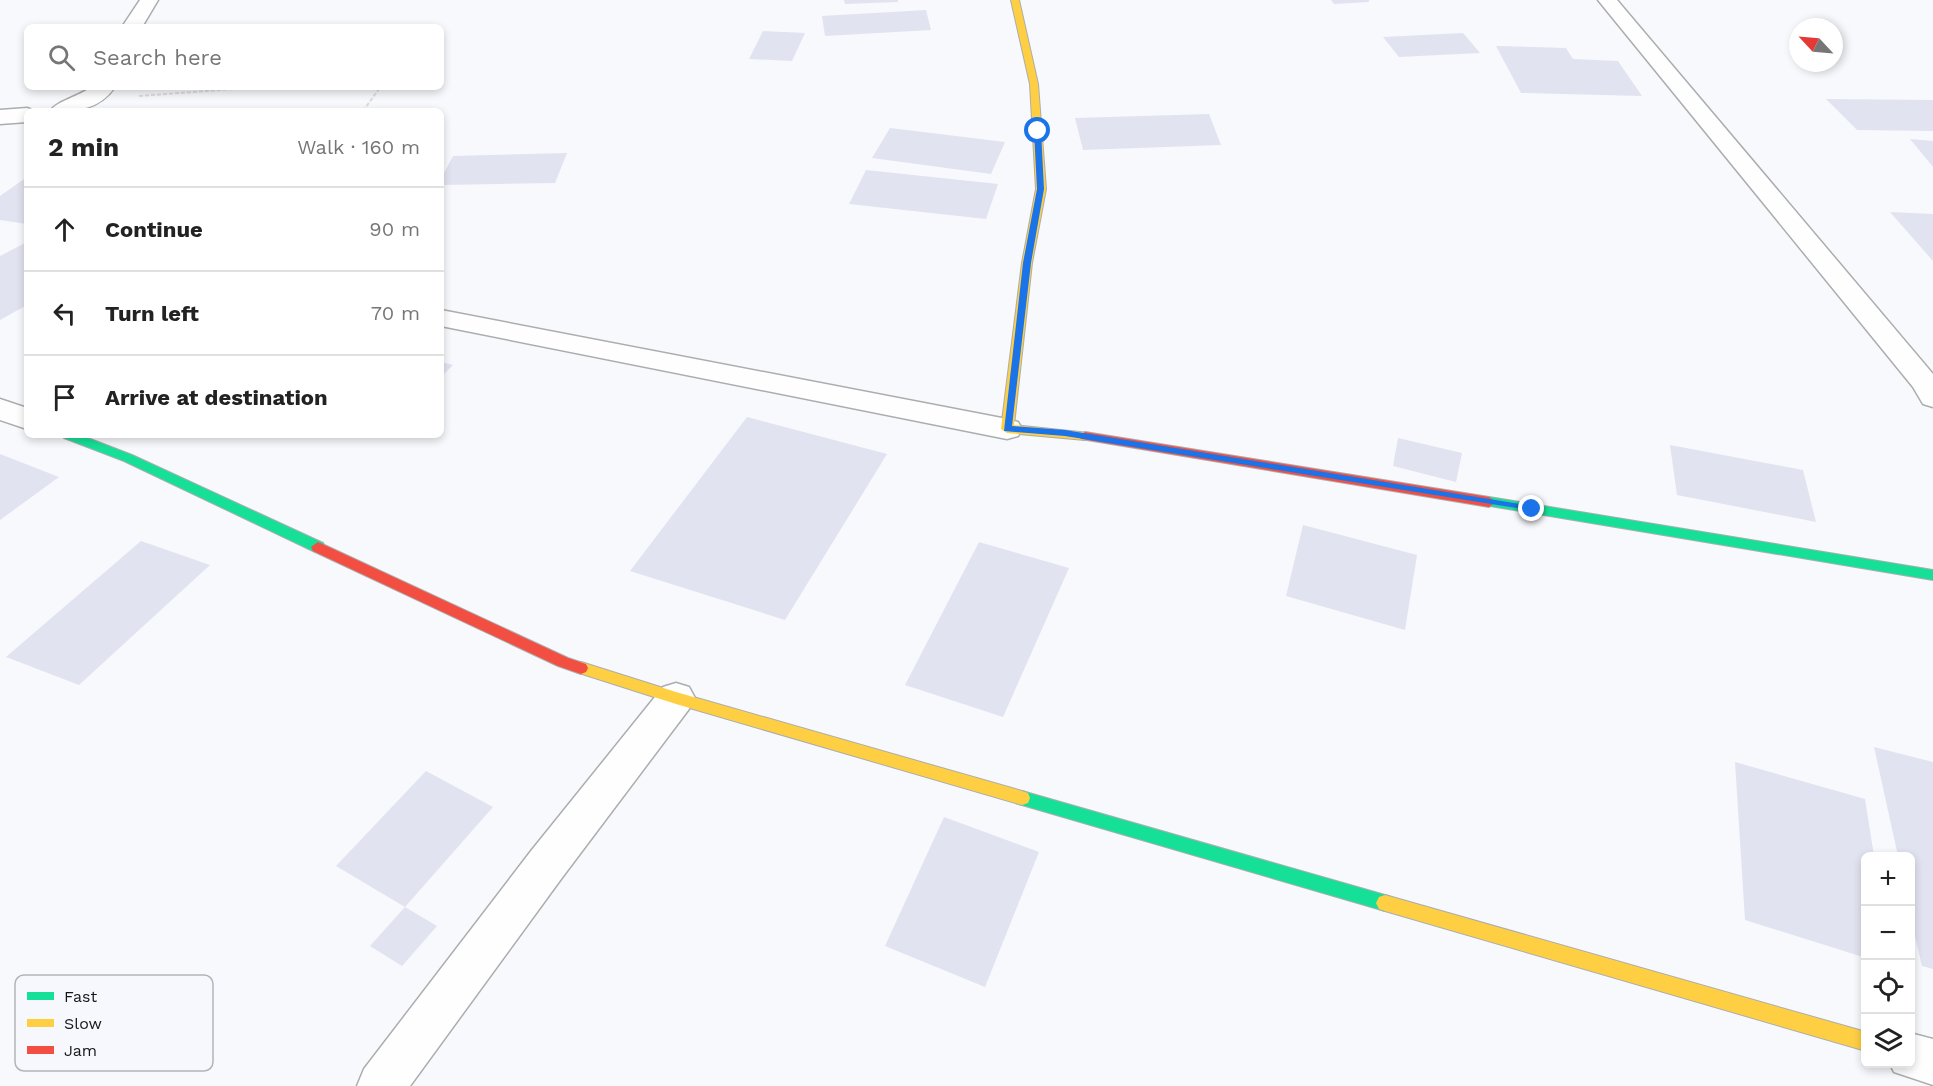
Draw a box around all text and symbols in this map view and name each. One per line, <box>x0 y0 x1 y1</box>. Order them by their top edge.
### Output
north arrow <box>1789 18 1843 72</box>
search box <box>24 24 444 90</box>
icon: search <box>45 41 78 74</box>
text: Search here <box>93 45 222 70</box>
route start <box>1024 117 1050 143</box>
text: 2 min <box>48 132 119 162</box>
text: Walk · 160 m <box>297 135 420 159</box>
icon: ahead <box>48 213 81 246</box>
text: Continue <box>105 217 203 242</box>
text: 90 m <box>369 217 420 241</box>
icon: left <box>48 297 81 330</box>
text: Turn left <box>105 301 199 326</box>
text: 70 m <box>371 301 420 325</box>
icon: arrive <box>48 381 81 414</box>
text: Arrive at destination <box>105 385 328 410</box>
route end <box>1518 495 1544 521</box>
map controls <box>1861 852 1915 1068</box>
button: + <box>1861 852 1915 906</box>
button: − <box>1861 906 1915 960</box>
button: locate <box>1861 960 1915 1014</box>
legend <box>15 975 213 1071</box>
text: Fast <box>64 987 97 1006</box>
text: Slow <box>64 1014 102 1033</box>
button: layers <box>1861 1014 1915 1068</box>
text: Jam <box>64 1041 97 1060</box>

